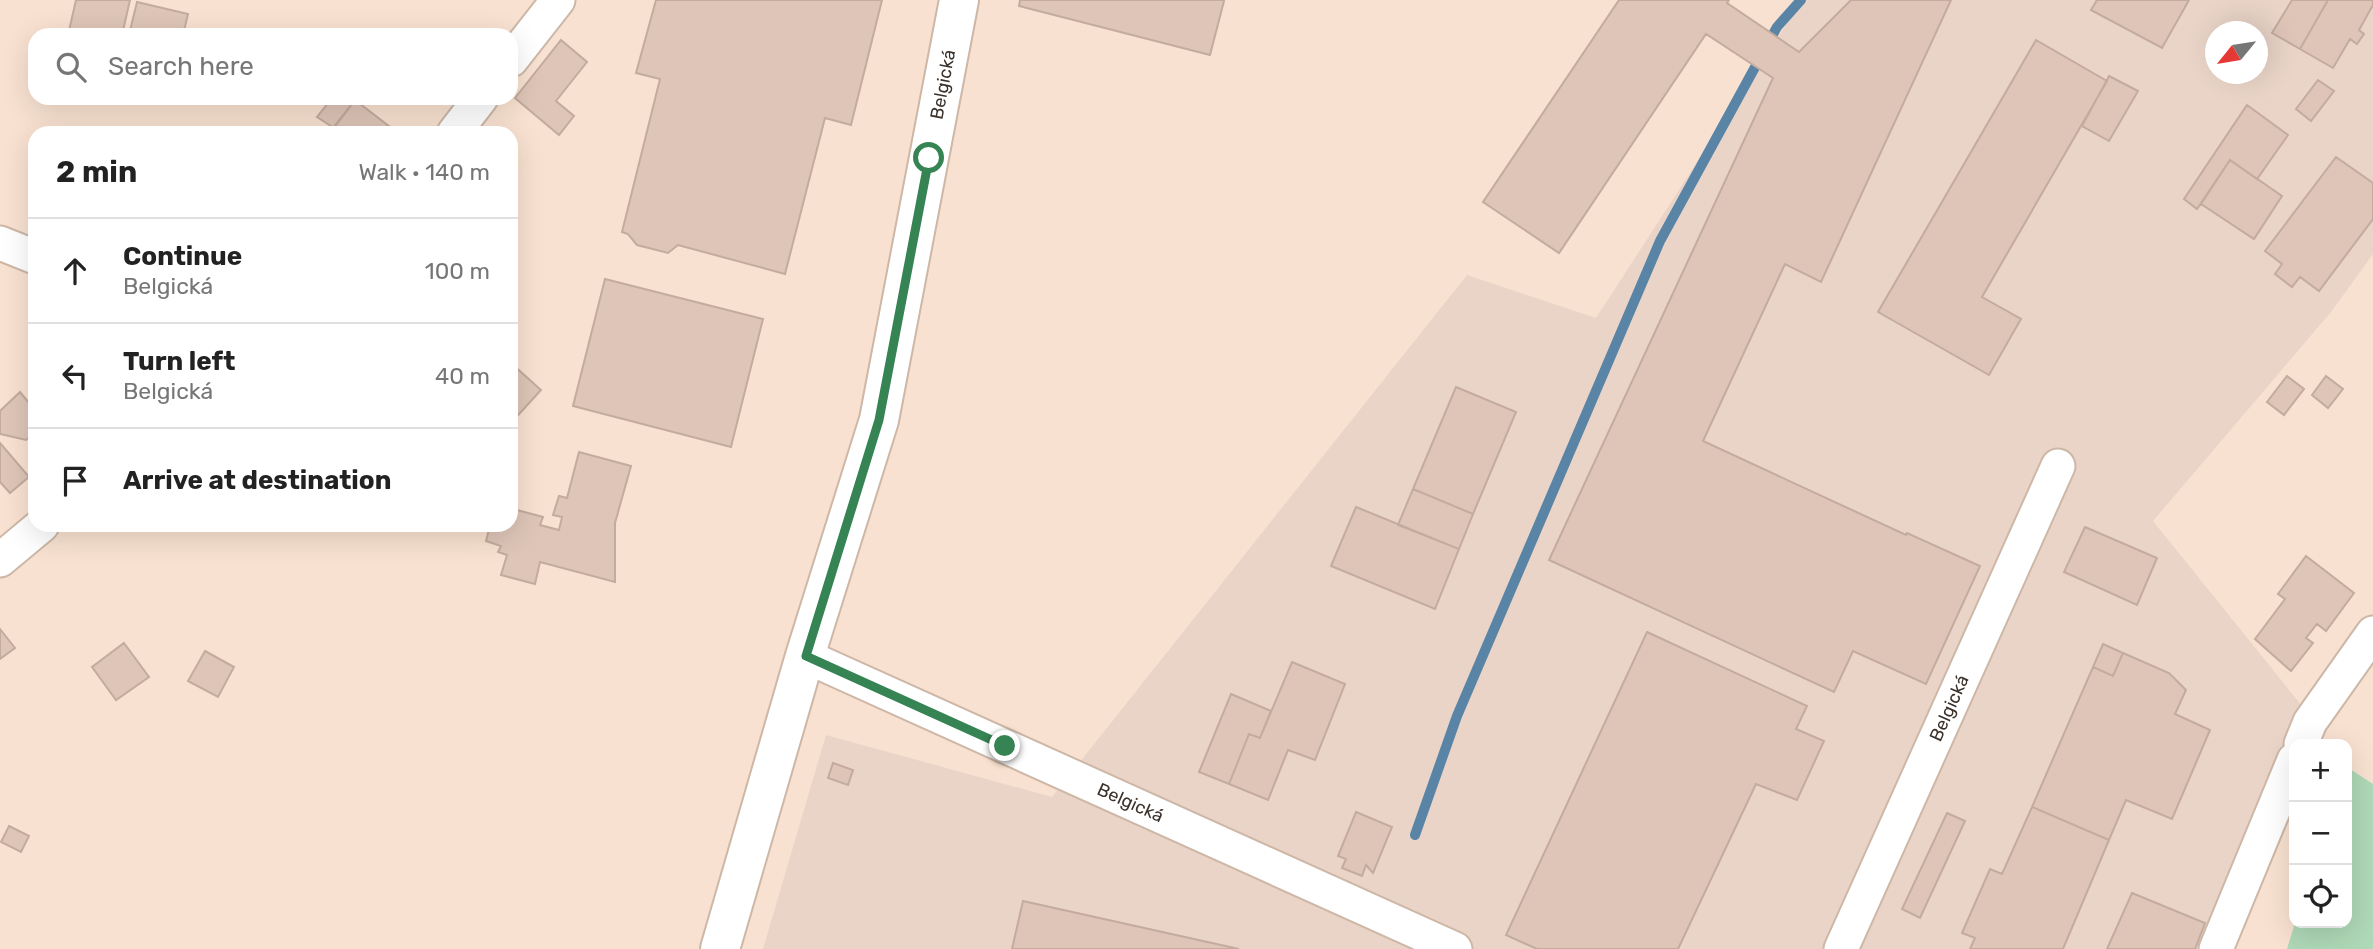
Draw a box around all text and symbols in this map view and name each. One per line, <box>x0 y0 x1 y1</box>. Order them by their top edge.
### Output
north arrow <box>2205 21 2268 84</box>
search box <box>28 28 518 105</box>
icon: search <box>52 48 90 86</box>
street label: Belgická <box>926 48 960 121</box>
text: Search here <box>108 51 254 82</box>
route start <box>913 142 944 173</box>
text: 2 min <box>56 154 137 190</box>
text: Walk · 140 m <box>358 158 490 186</box>
text: Continue <box>123 241 242 272</box>
icon: ahead <box>56 252 94 290</box>
text: 100 m <box>425 257 490 285</box>
text: Belgická <box>123 272 213 300</box>
text: Turn left <box>123 346 235 377</box>
icon: left <box>56 357 94 395</box>
text: 40 m <box>435 362 490 390</box>
text: Belgická <box>123 377 213 405</box>
icon: arrive <box>56 462 94 500</box>
text: Arrive at destination <box>123 465 391 496</box>
street label: Belgická <box>1925 671 1974 745</box>
route end <box>989 730 1020 761</box>
map controls <box>2289 739 2352 928</box>
button: + <box>2289 739 2352 802</box>
street label: Belgická <box>1094 778 1167 827</box>
button: − <box>2289 802 2352 865</box>
button: locate <box>2289 865 2352 928</box>

